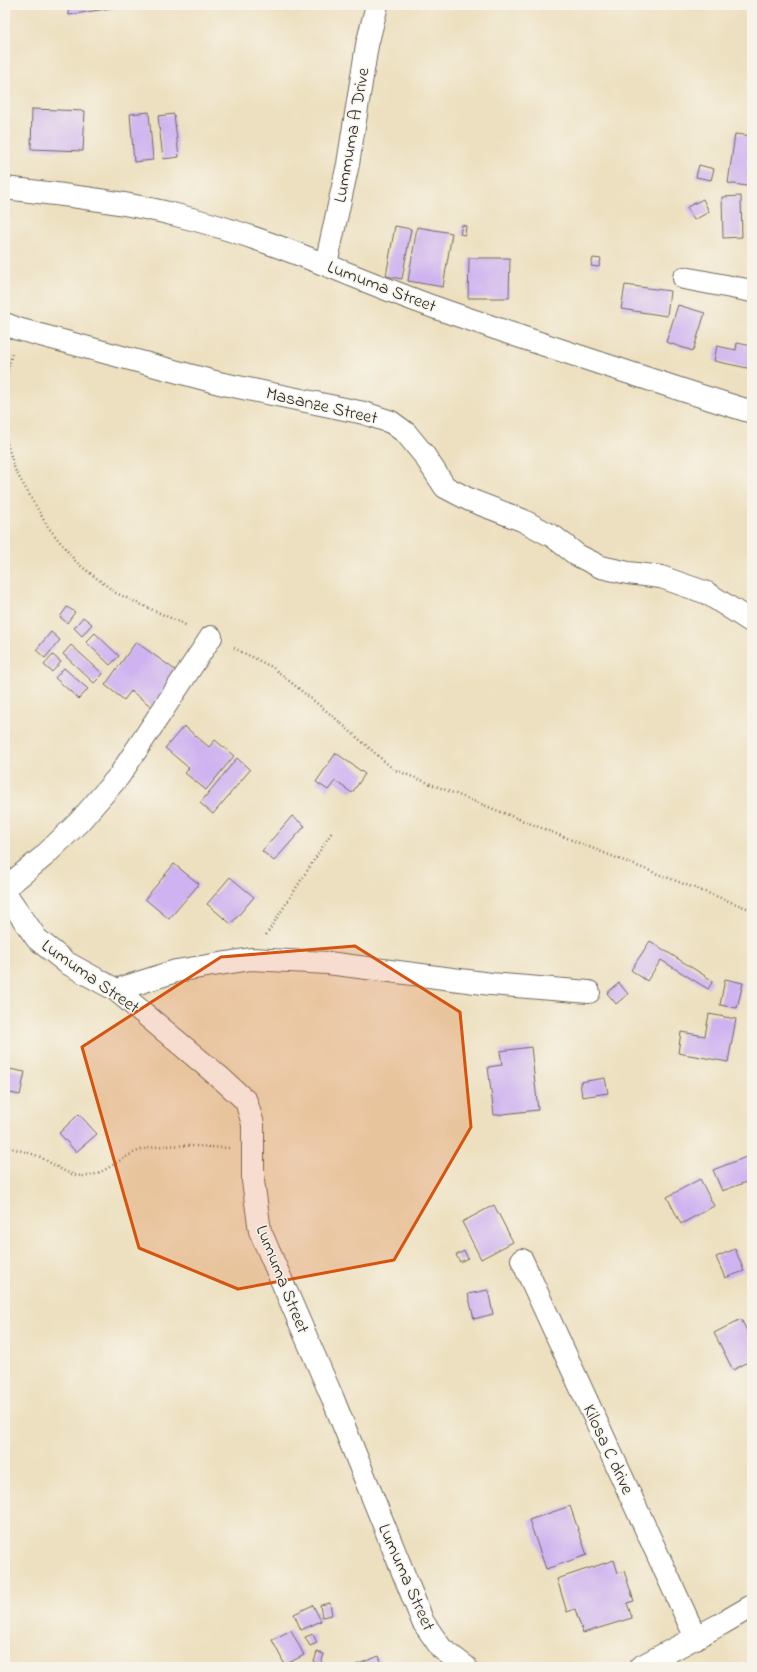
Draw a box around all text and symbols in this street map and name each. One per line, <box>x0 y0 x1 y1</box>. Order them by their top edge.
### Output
street label: Lummuma A Drive <box>328 65 378 205</box>
street label: Lumuma Street <box>323 255 439 321</box>
street label: Masanze Street <box>263 381 380 432</box>
street label: Lumuma Street <box>35 934 144 1021</box>
street label: Lumuma Street <box>248 1222 315 1338</box>
street label: Kilosa C drive <box>575 1401 640 1500</box>
street label: Lumuma Street <box>370 1520 440 1635</box>

